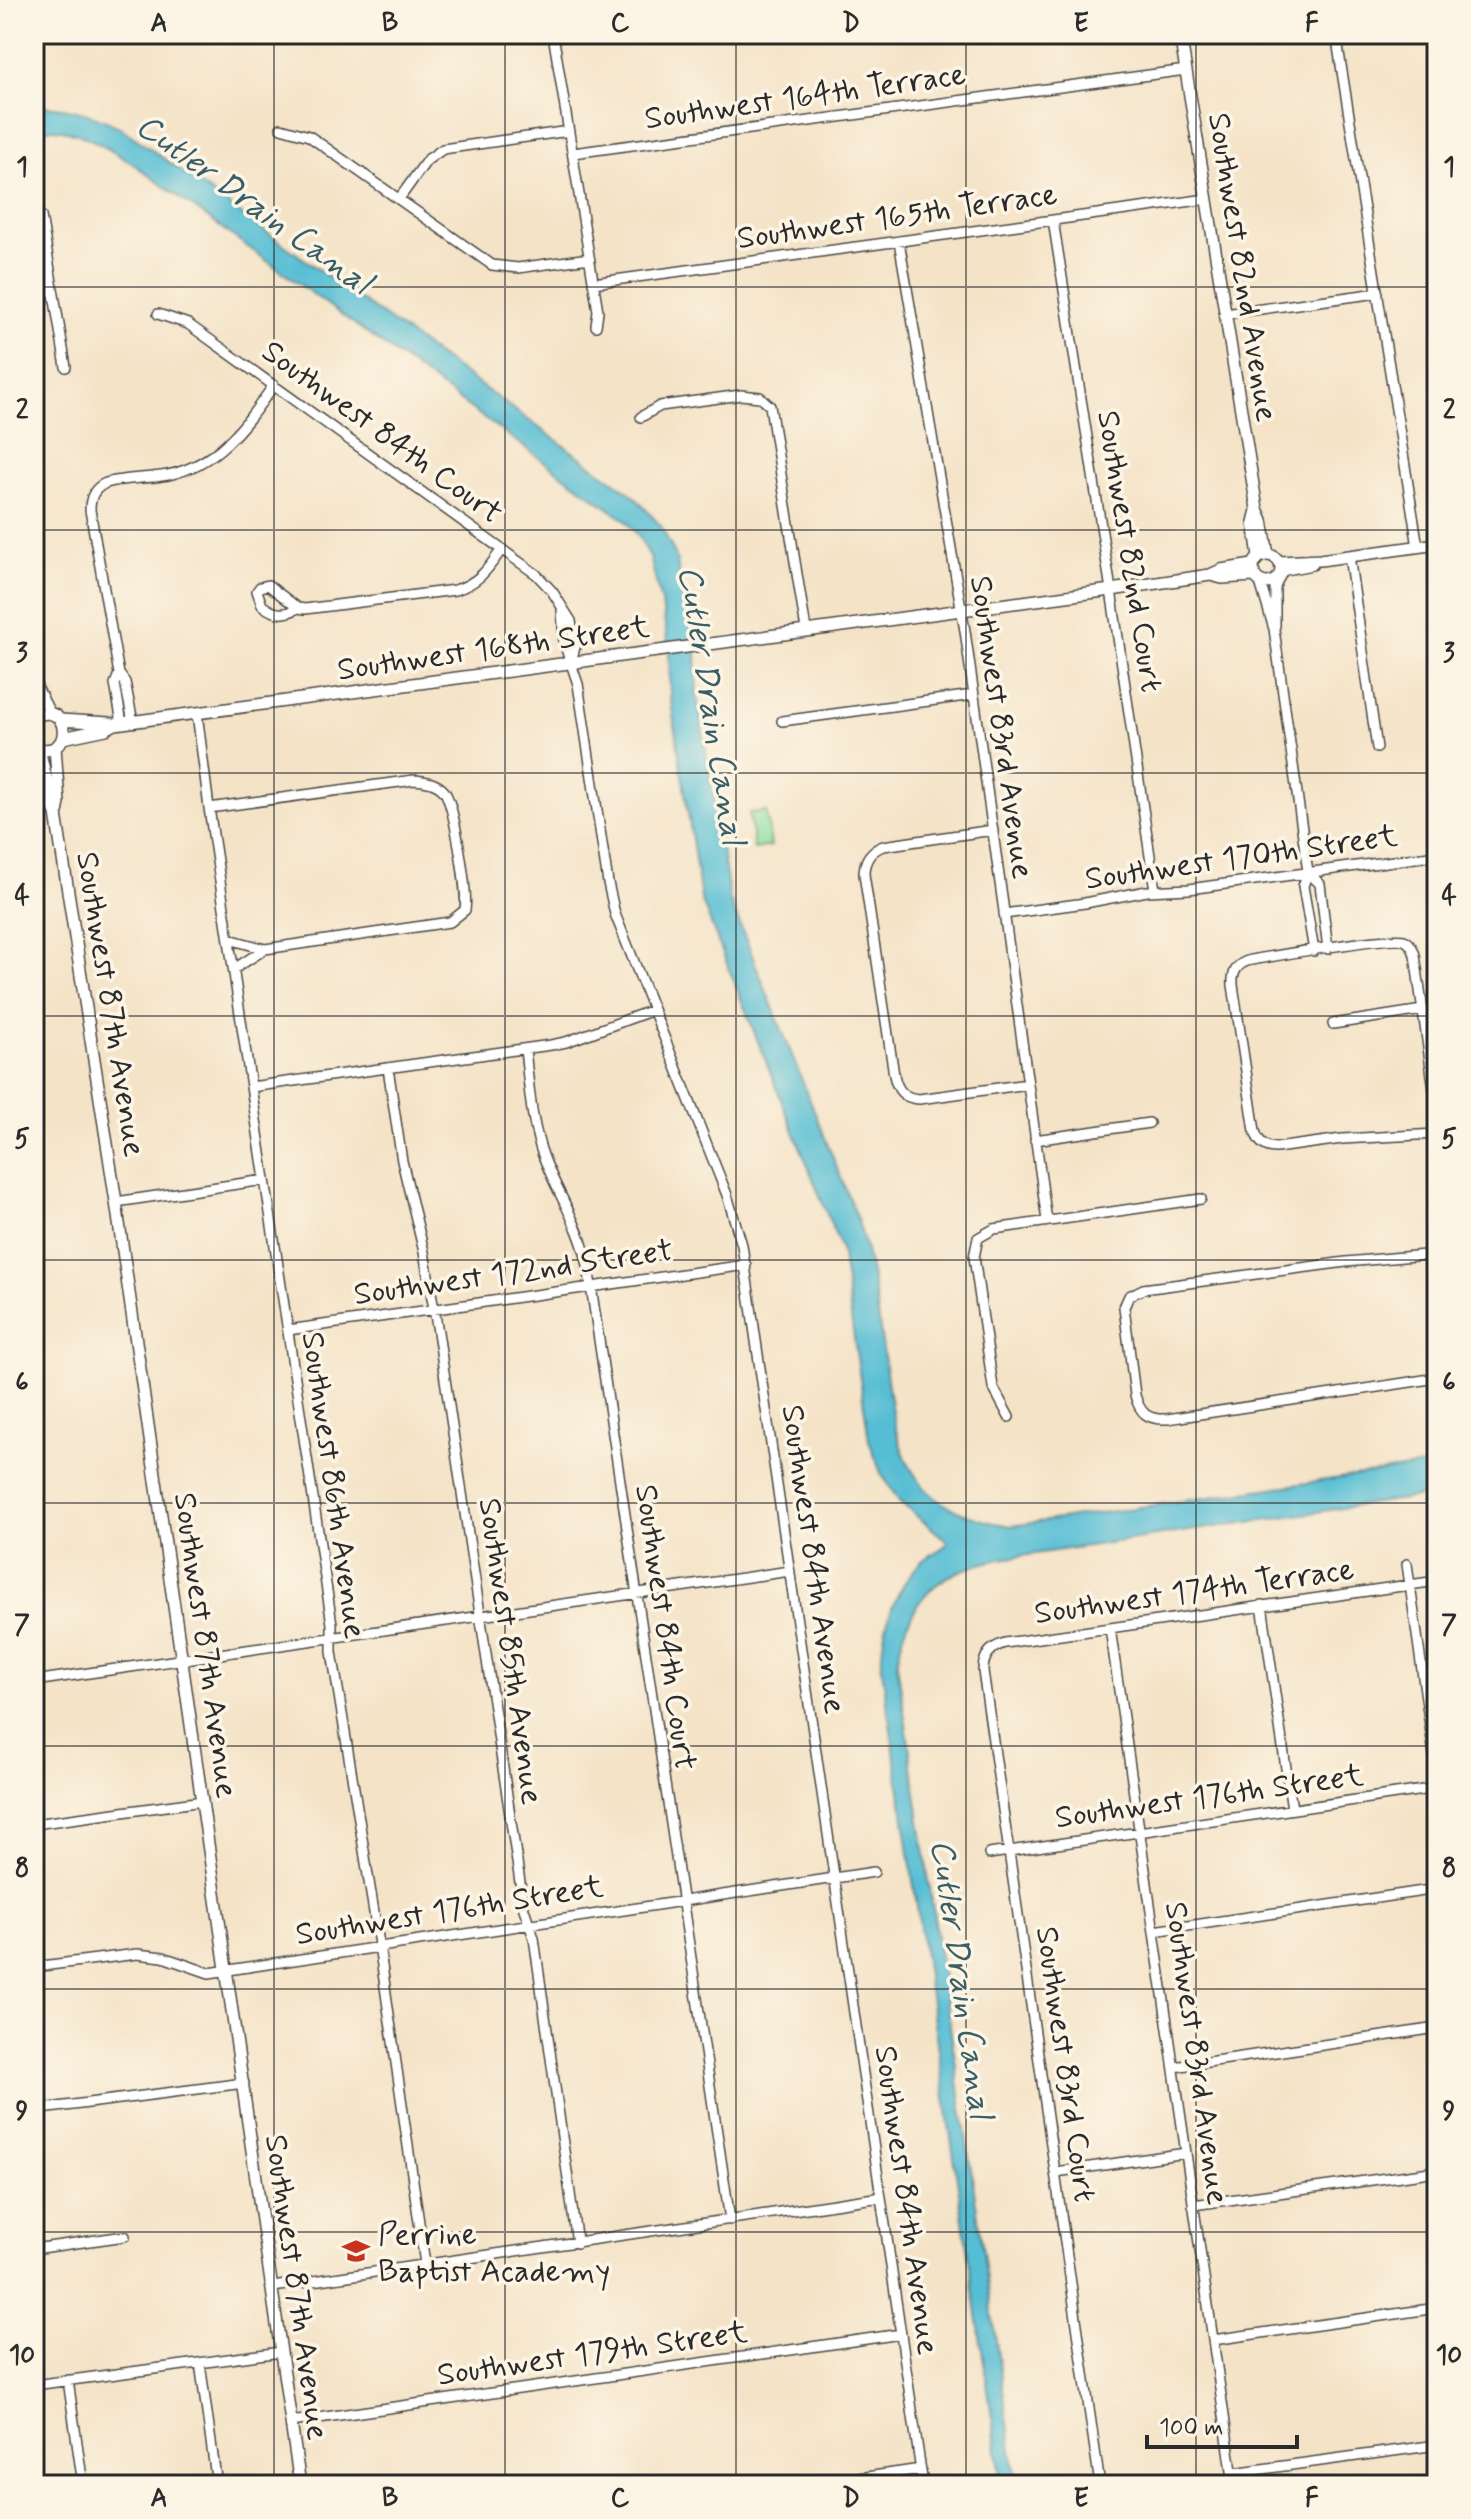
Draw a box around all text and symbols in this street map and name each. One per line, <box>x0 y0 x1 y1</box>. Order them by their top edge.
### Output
text: A <box>150 7 168 41</box>
text: B <box>382 7 398 41</box>
text: C <box>611 7 630 41</box>
text: D <box>842 7 860 41</box>
text: E <box>1073 7 1089 41</box>
text: F <box>1305 7 1319 41</box>
street label: Southwest 164th Terrace <box>642 54 969 140</box>
water label: Cutler Drain Canal <box>126 104 383 308</box>
street label: Southwest 82nd Avenue <box>1197 110 1287 425</box>
text: 1 <box>16 151 28 185</box>
text: 1 <box>1443 151 1455 185</box>
street label: Southwest 165th Terrace <box>734 174 1060 260</box>
street label: Southwest 84th Court <box>253 331 511 534</box>
text: 2 <box>16 394 29 428</box>
text: 2 <box>1443 394 1456 428</box>
street label: Southwest 82nd Court <box>1086 408 1172 695</box>
water label: Cutler Drain Canal <box>666 563 755 851</box>
street label: Southwest 83rd Avenue <box>959 573 1043 882</box>
street label: Southwest 168th Street <box>335 606 652 692</box>
text: 3 <box>16 637 28 671</box>
text: 3 <box>1443 637 1455 671</box>
street label: Southwest 170th Street <box>1082 815 1400 901</box>
street label: Southwest 87th Avenue <box>65 849 155 1160</box>
text: 4 <box>14 880 30 914</box>
text: 4 <box>1441 880 1457 914</box>
text: 5 <box>14 1123 30 1157</box>
text: 5 <box>1441 1123 1457 1157</box>
street label: Southwest 172nd Street <box>351 1230 676 1316</box>
street label: Southwest 86th Avenue <box>291 1329 375 1642</box>
text: 6 <box>15 1366 29 1400</box>
text: 6 <box>1442 1366 1456 1400</box>
street label: Southwest 84th Avenue <box>771 1402 855 1716</box>
street label: Southwest 84th Court <box>624 1482 706 1773</box>
street label: Southwest 87th Avenue <box>163 1490 247 1801</box>
street label: Southwest 85th Avenue <box>468 1495 552 1807</box>
street label: Southwest 174th Terrace <box>1032 1549 1357 1635</box>
text: 7 <box>14 1609 30 1643</box>
text: 7 <box>1441 1609 1457 1643</box>
street label: Southwest 176th Street <box>1052 1755 1366 1839</box>
water label: Cutler Drain Canal <box>919 1837 1003 2125</box>
text: 8 <box>15 1852 29 1886</box>
text: 8 <box>1442 1852 1456 1886</box>
street label: Southwest 176th Street <box>293 1866 606 1956</box>
street label: Southwest 83rd Avenue <box>1154 1899 1238 2208</box>
street label: Southwest 83rd Court <box>1025 1924 1105 2205</box>
street label: Southwest 84th Avenue <box>864 2043 948 2357</box>
text: 9 <box>16 2095 29 2129</box>
text: 9 <box>1443 2095 1456 2129</box>
street label: Southwest 87th Avenue <box>254 2132 338 2443</box>
place label: Perrine Baptist Academy <box>378 2214 610 2293</box>
school or university icon: Perrine Baptist Academy <box>341 2236 371 2266</box>
street label: Southwest 179th Street <box>435 2311 750 2397</box>
text: 10 <box>9 2339 35 2373</box>
text: 10 <box>1436 2339 1462 2373</box>
scale bar <box>1147 2399 1297 2449</box>
text: 100 m <box>1159 2413 1223 2444</box>
text: A <box>150 2482 168 2516</box>
text: B <box>382 2482 398 2516</box>
text: C <box>611 2482 630 2516</box>
text: D <box>842 2482 860 2516</box>
text: E <box>1073 2482 1089 2516</box>
text: F <box>1305 2482 1319 2516</box>

